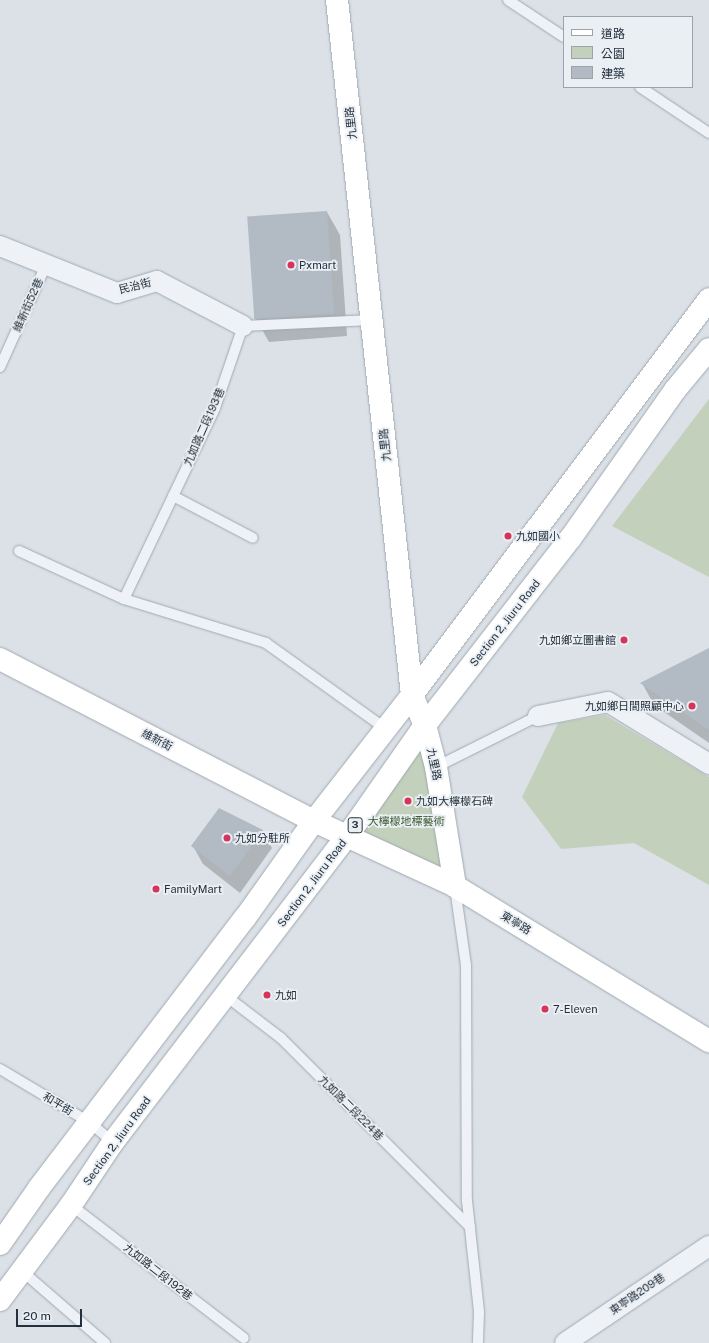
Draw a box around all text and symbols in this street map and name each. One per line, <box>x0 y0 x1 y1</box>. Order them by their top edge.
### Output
legend <box>563 16 693 88</box>
text: 道路 <box>601 27 625 41</box>
text: 公園 <box>601 47 625 61</box>
text: 建築 <box>601 67 625 81</box>
street label: 九里路 <box>343 106 359 140</box>
place label: Pxmart <box>299 258 336 272</box>
marker: Pxmart <box>286 260 296 270</box>
street label: 維新街52巷 <box>10 276 46 334</box>
street label: 民治街 <box>117 276 153 296</box>
street label: 九如路二段193巷 <box>181 386 227 468</box>
street label: 九里路 <box>377 428 393 462</box>
place label: 九如國小 <box>516 529 560 543</box>
marker: 九如國小 <box>503 531 513 541</box>
street label: Section 2, Jiuru Road <box>467 577 543 669</box>
place label: 九如鄉立圖書館 <box>539 633 616 647</box>
marker: 九如鄉立圖書館 <box>619 635 629 645</box>
place label: 九如鄉日間照顧中心 <box>585 699 684 713</box>
marker: 九如鄉日間照顧中心 <box>687 701 697 711</box>
street label: 維新街 <box>139 727 175 753</box>
street label: 九里路 <box>424 746 444 782</box>
place label: 九如大檸檬石碑 <box>416 794 493 808</box>
marker: 九如大檸檬石碑 <box>403 796 413 806</box>
park label: 大檸檬地標藝術 <box>368 814 444 828</box>
road number: 3 <box>347 817 363 833</box>
place label: 九如分駐所 <box>235 831 290 845</box>
marker: 九如分駐所 <box>222 833 232 843</box>
street label: Section 2, Jiuru Road <box>275 837 349 929</box>
place label: FamilyMart <box>164 882 222 896</box>
marker: FamilyMart <box>151 884 161 894</box>
street label: 東寧路 <box>498 909 534 937</box>
place label: 九如 <box>275 988 297 1002</box>
marker: 九如 <box>262 990 272 1000</box>
place label: 7-Eleven <box>553 1002 598 1016</box>
marker: 7-Eleven <box>540 1004 550 1014</box>
street label: 九如路二段224巷 <box>316 1073 386 1143</box>
street label: 和平街 <box>40 1090 76 1118</box>
street label: Section 2, Jiuru Road <box>80 1094 154 1188</box>
street label: 九如路二段192巷 <box>121 1241 195 1303</box>
street label: 東寧路209巷 <box>607 1271 667 1317</box>
scale bar <box>18 1301 84 1327</box>
text: 20 m <box>23 1309 51 1323</box>

